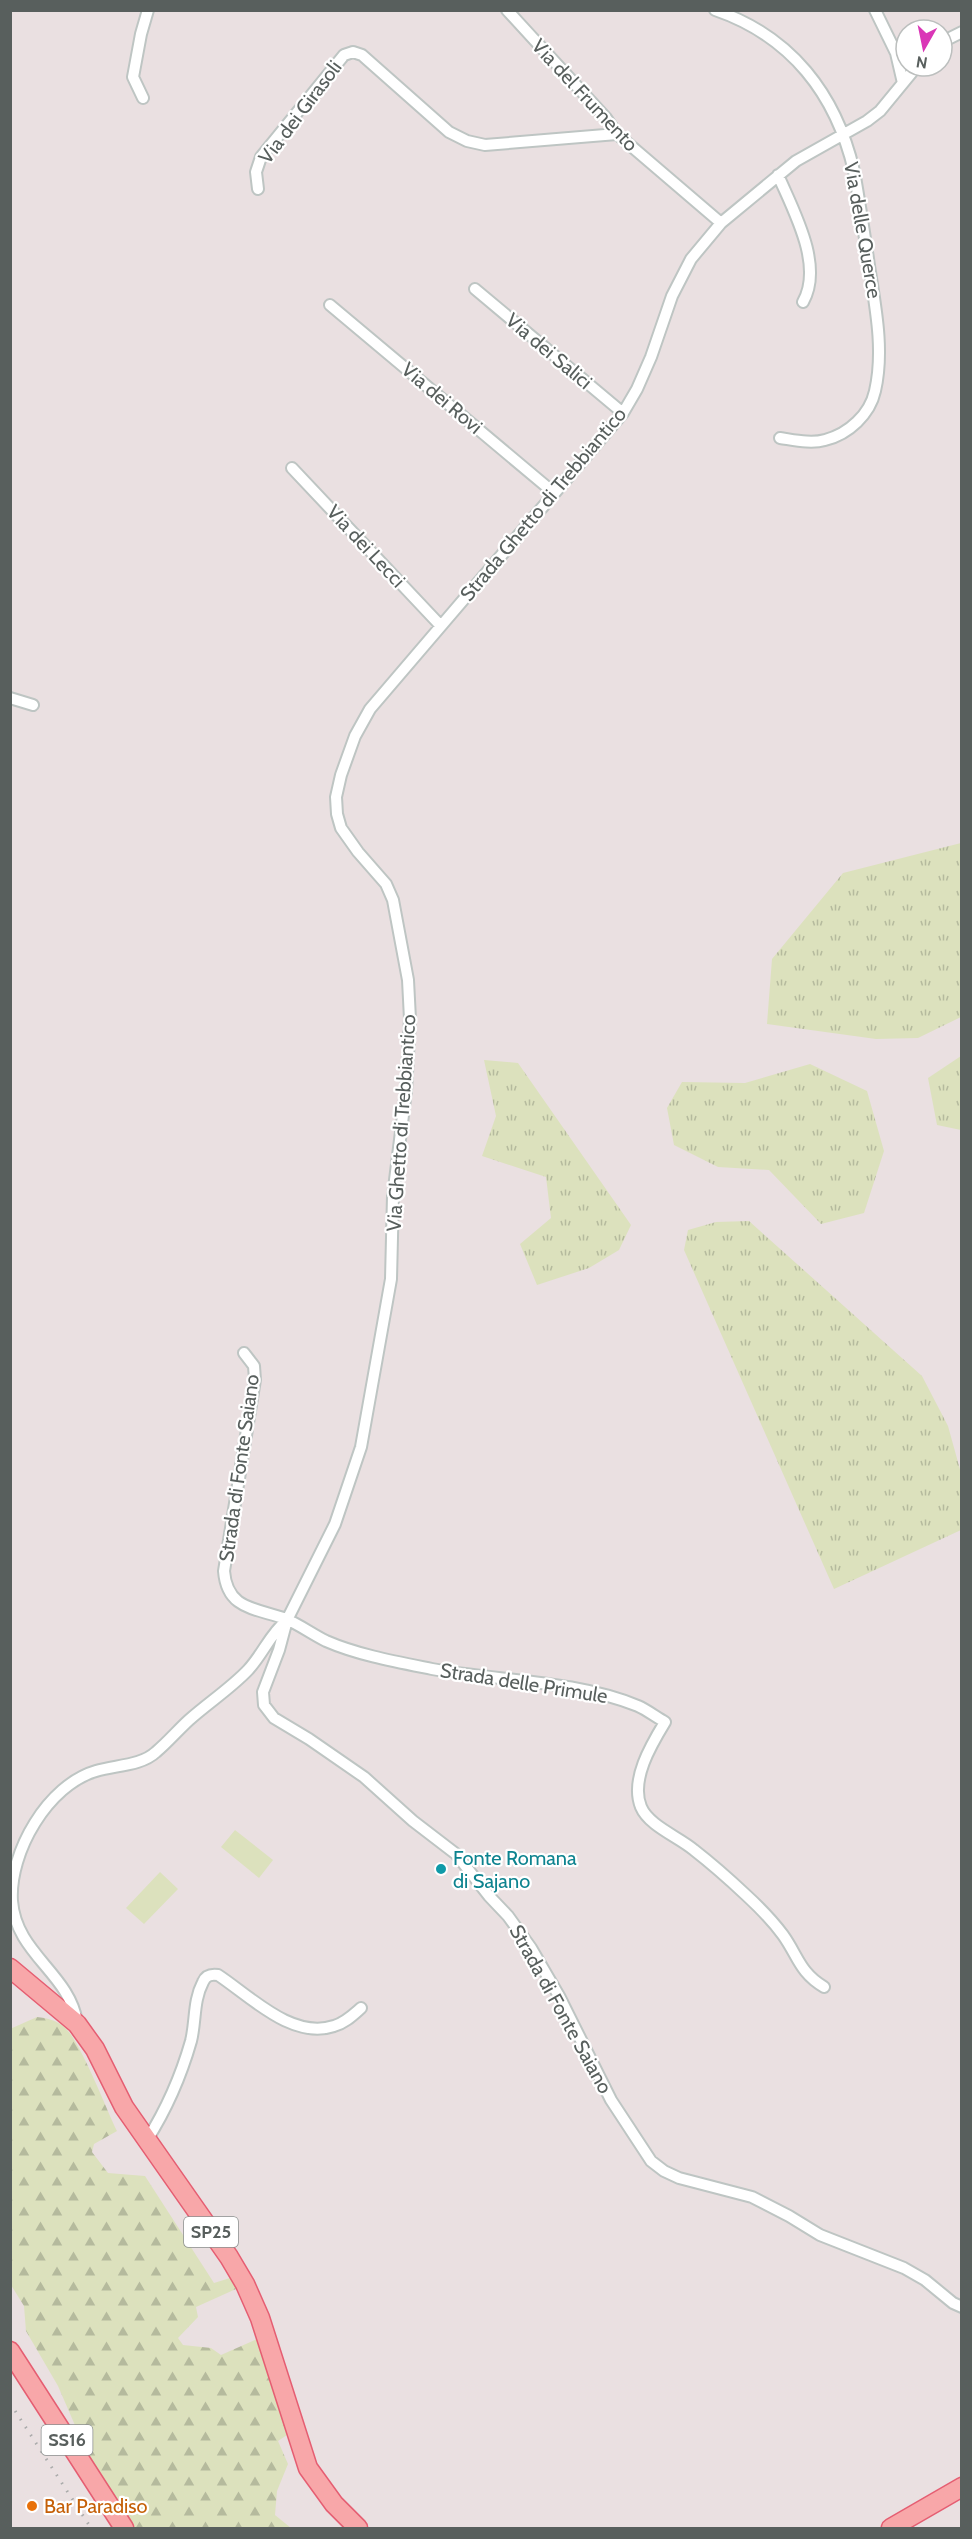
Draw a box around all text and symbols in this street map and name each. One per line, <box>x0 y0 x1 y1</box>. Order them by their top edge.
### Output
north arrow <box>894 18 954 78</box>
street label: Via del Frumento <box>527 34 643 156</box>
text: N <box>915 52 929 73</box>
street label: Via dei Girasoli <box>253 56 347 168</box>
street label: Via delle Querce <box>839 160 887 300</box>
street label: Via dei Salici <box>501 308 597 394</box>
street label: Via dei Rovi <box>397 357 487 439</box>
street label: Strada Ghetto di Trebbiantico <box>455 402 631 606</box>
street label: Via dei Lecci <box>322 500 410 592</box>
street label: Via Ghetto di Trebbiantico <box>381 1014 421 1232</box>
street label: Strada di Fonte Saiano <box>214 1373 264 1563</box>
street label: Strada delle Primule <box>439 1658 609 1708</box>
place label: Fonte Romana di Sajano <box>453 1846 577 1893</box>
marker: Fonte Romana di Sajano <box>434 1862 448 1876</box>
street label: Strada di Fonte Saiano <box>505 1920 617 2098</box>
road number: SP25 <box>184 2217 238 2247</box>
road number: SS16 <box>42 2425 92 2455</box>
place label: Bar Paradiso <box>44 2494 148 2518</box>
marker: Bar Paradiso <box>25 2499 39 2513</box>

